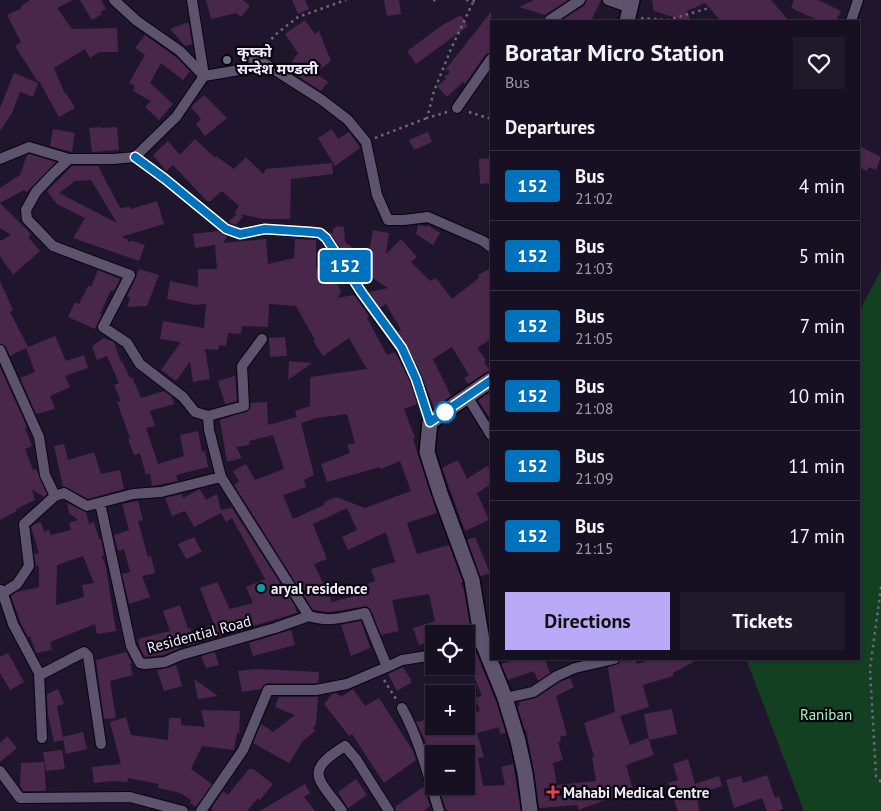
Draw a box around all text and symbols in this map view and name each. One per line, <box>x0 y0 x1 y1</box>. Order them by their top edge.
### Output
text: Boratar Micro Station <box>505 37 724 68</box>
button: heart <box>793 37 845 89</box>
place label: कृष्को सन्देश मण्डली <box>237 42 319 78</box>
marker: कृष्को सन्देश मण्डली <box>221 54 233 66</box>
text: Bus <box>505 72 530 92</box>
text: Departures <box>505 115 595 139</box>
text: Bus <box>575 164 604 188</box>
text: 152 <box>517 174 548 197</box>
text: 4 min <box>799 174 845 198</box>
text: 21:02 <box>575 188 613 208</box>
text: Bus <box>575 234 604 258</box>
text: 152 <box>517 244 548 267</box>
text: 5 min <box>799 244 845 268</box>
line badge: 152 <box>316 250 374 282</box>
text: 152 <box>330 254 360 277</box>
text: 21:03 <box>575 258 613 278</box>
text: Bus <box>575 304 604 328</box>
text: 152 <box>517 314 548 337</box>
text: 7 min <box>800 314 845 338</box>
text: 21:05 <box>575 328 613 348</box>
text: Bus <box>575 374 604 398</box>
text: 152 <box>517 384 548 407</box>
text: 10 min <box>788 384 845 408</box>
text: 21:08 <box>575 398 613 418</box>
unlabelled marker <box>434 401 456 423</box>
text: Bus <box>575 444 604 468</box>
text: 152 <box>517 454 548 477</box>
text: 11 min <box>788 454 845 478</box>
text: 21:09 <box>575 468 613 488</box>
text: Bus <box>575 514 604 538</box>
text: 152 <box>517 524 548 547</box>
text: 17 min <box>789 524 845 548</box>
text: 21:15 <box>575 538 613 558</box>
place label: aryal residence <box>271 579 368 598</box>
marker: aryal residence <box>255 582 267 594</box>
button: Directions <box>505 592 670 650</box>
button: Tickets <box>680 592 845 650</box>
street label: Residential Road <box>145 611 253 657</box>
map controls <box>425 625 475 795</box>
button: locate <box>425 625 475 675</box>
button: + <box>425 685 475 735</box>
park label: Raniban <box>800 705 852 724</box>
button: − <box>425 745 475 795</box>
place label: Mahabi Medical Centre <box>563 783 710 802</box>
marker: Mahabi Medical Centre <box>547 786 559 798</box>

